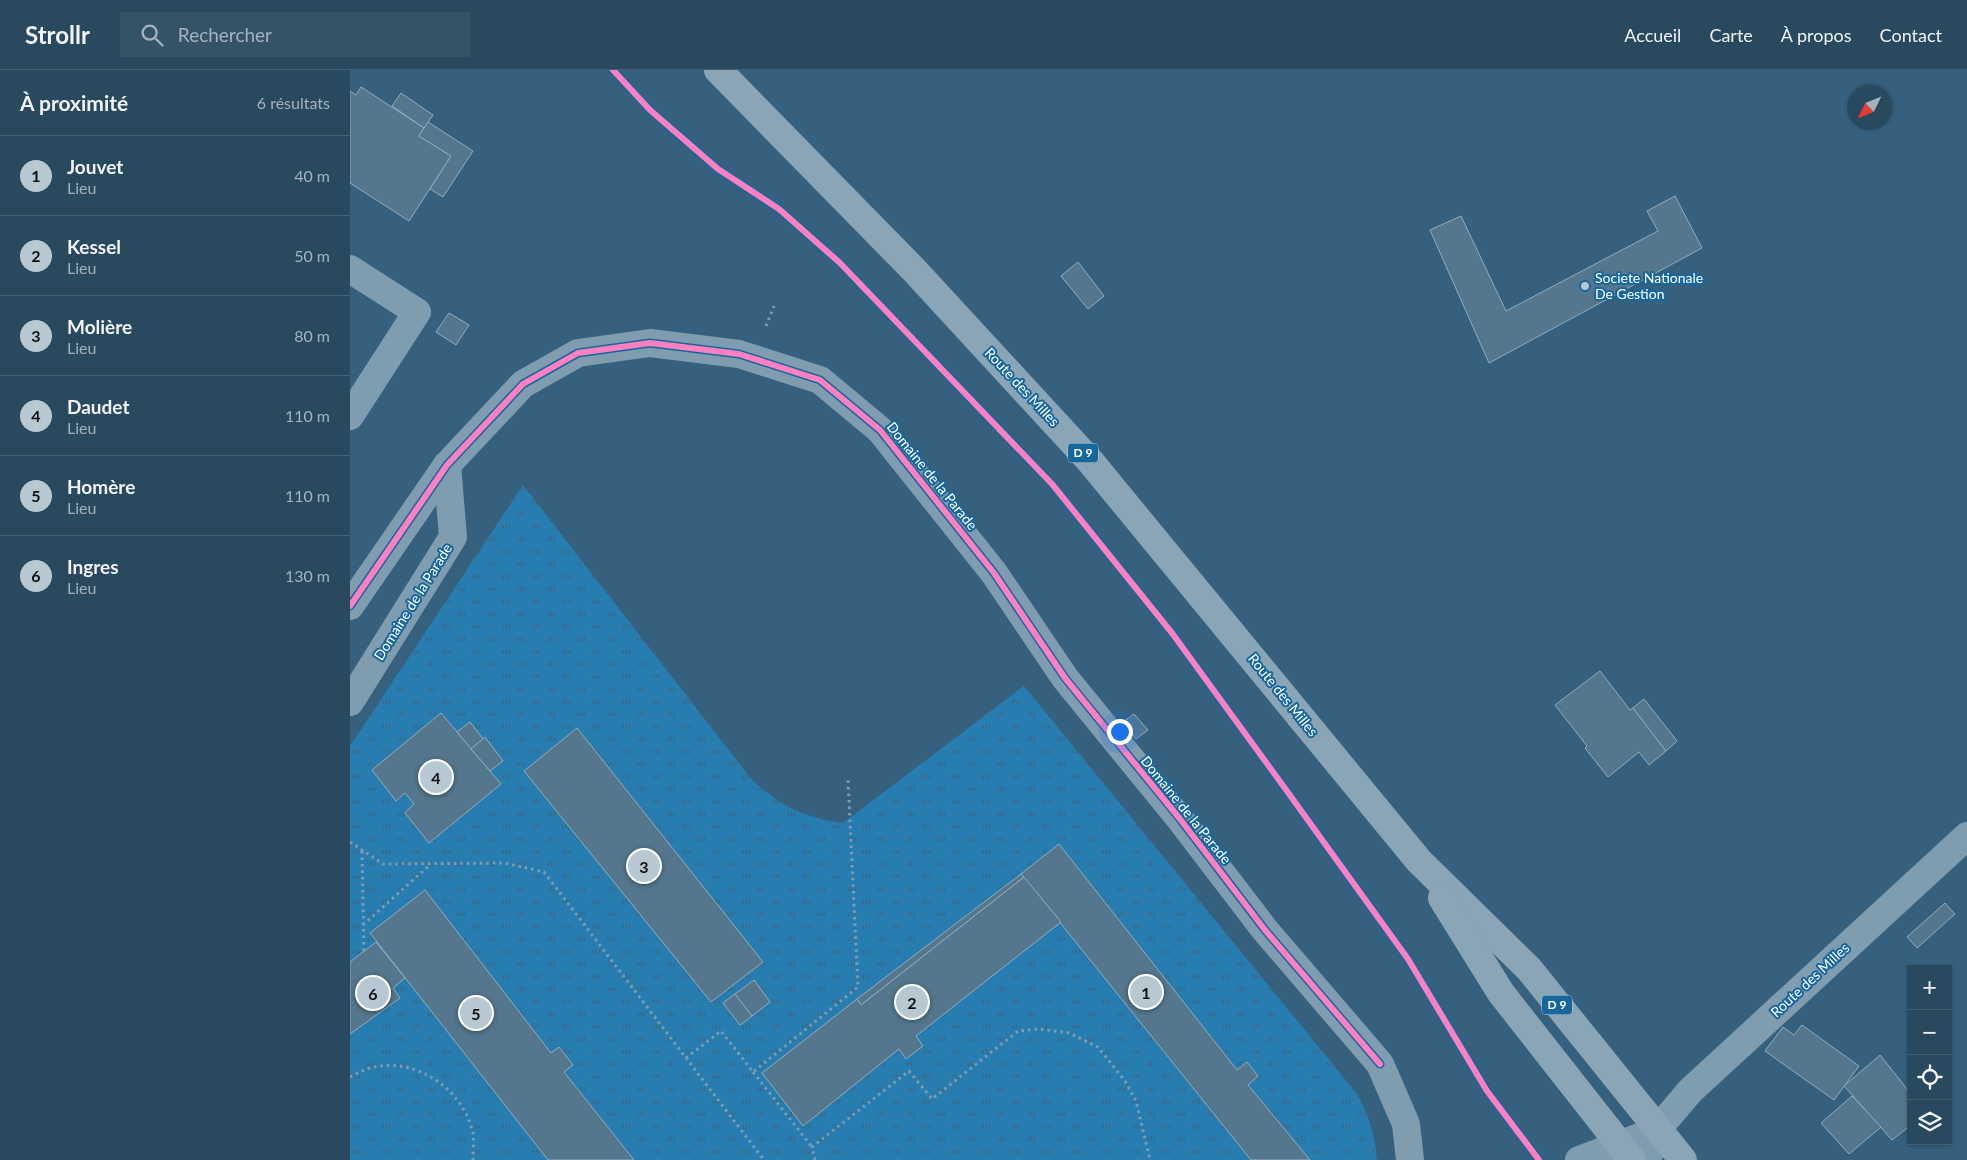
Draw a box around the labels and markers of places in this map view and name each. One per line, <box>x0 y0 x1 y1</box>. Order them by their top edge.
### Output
place label: Societe Nationale De Gestion <box>1595 269 1703 302</box>
marker: Societe Nationale De Gestion <box>1579 280 1591 292</box>
pin: 4 <box>420 758 452 796</box>
pin: 3 <box>628 847 660 885</box>
pin: 1 <box>1130 973 1162 1011</box>
pin: 6 <box>357 974 389 1012</box>
pin: 2 <box>896 983 928 1021</box>
pin: 5 <box>460 994 492 1032</box>

